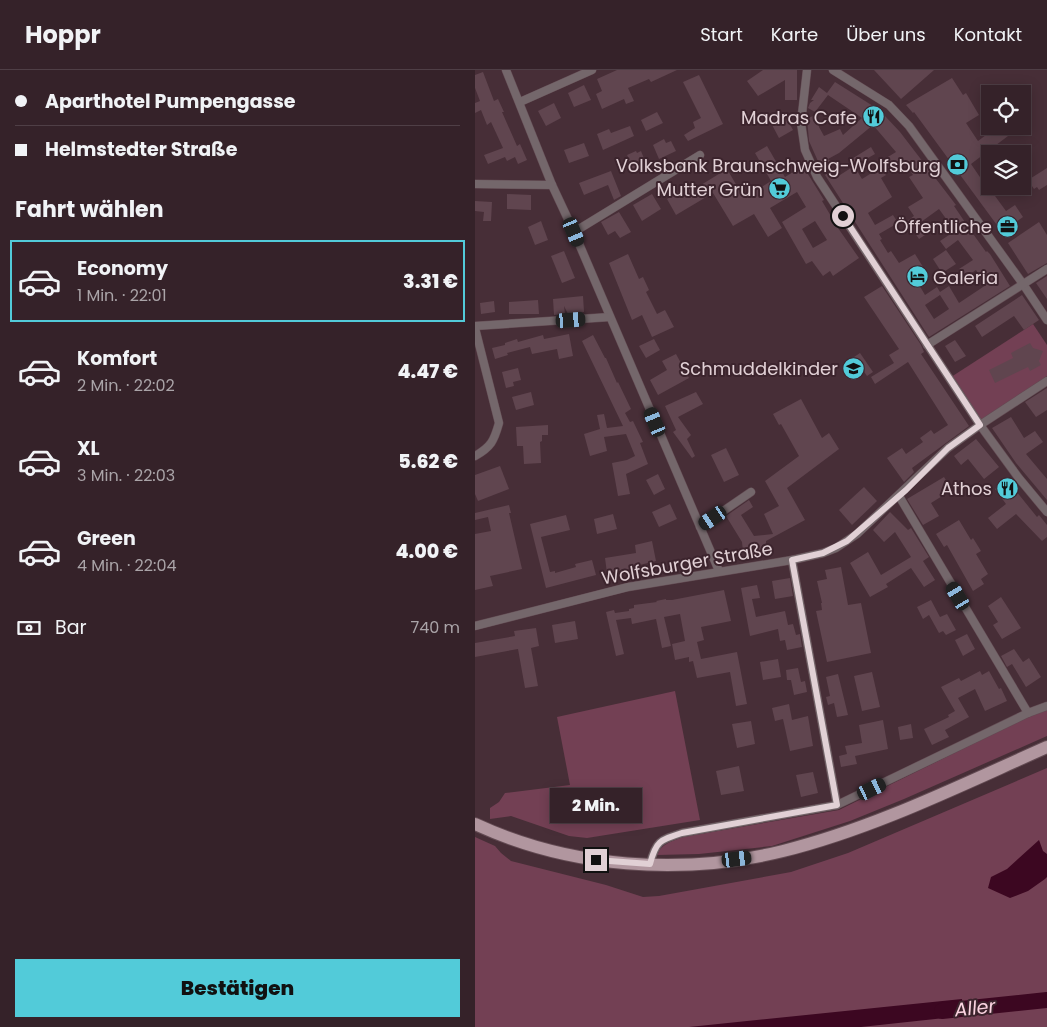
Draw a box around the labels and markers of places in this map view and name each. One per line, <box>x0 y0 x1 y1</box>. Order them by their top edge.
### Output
place label: Madras Cafe <box>741 105 857 130</box>
restaurant icon: Madras Cafe <box>861 105 885 129</box>
place label: Volksbank Braunschweig-Wolfsburg <box>616 153 941 178</box>
bank icon: Volksbank Braunschweig-Wolfsburg <box>945 153 969 177</box>
place label: Mutter Grün <box>656 177 763 202</box>
supermarket icon: Mutter Grün <box>767 177 791 201</box>
place label: Öffentliche <box>894 214 992 239</box>
office icon: Öffentliche <box>996 214 1020 238</box>
hotel icon: Galeria <box>905 265 929 289</box>
place label: Galeria <box>933 265 998 290</box>
place label: Schmuddelkinder <box>680 356 838 381</box>
school or university icon: Schmuddelkinder <box>842 356 866 380</box>
place label: Athos <box>941 476 992 501</box>
restaurant icon: Athos <box>996 476 1020 500</box>

